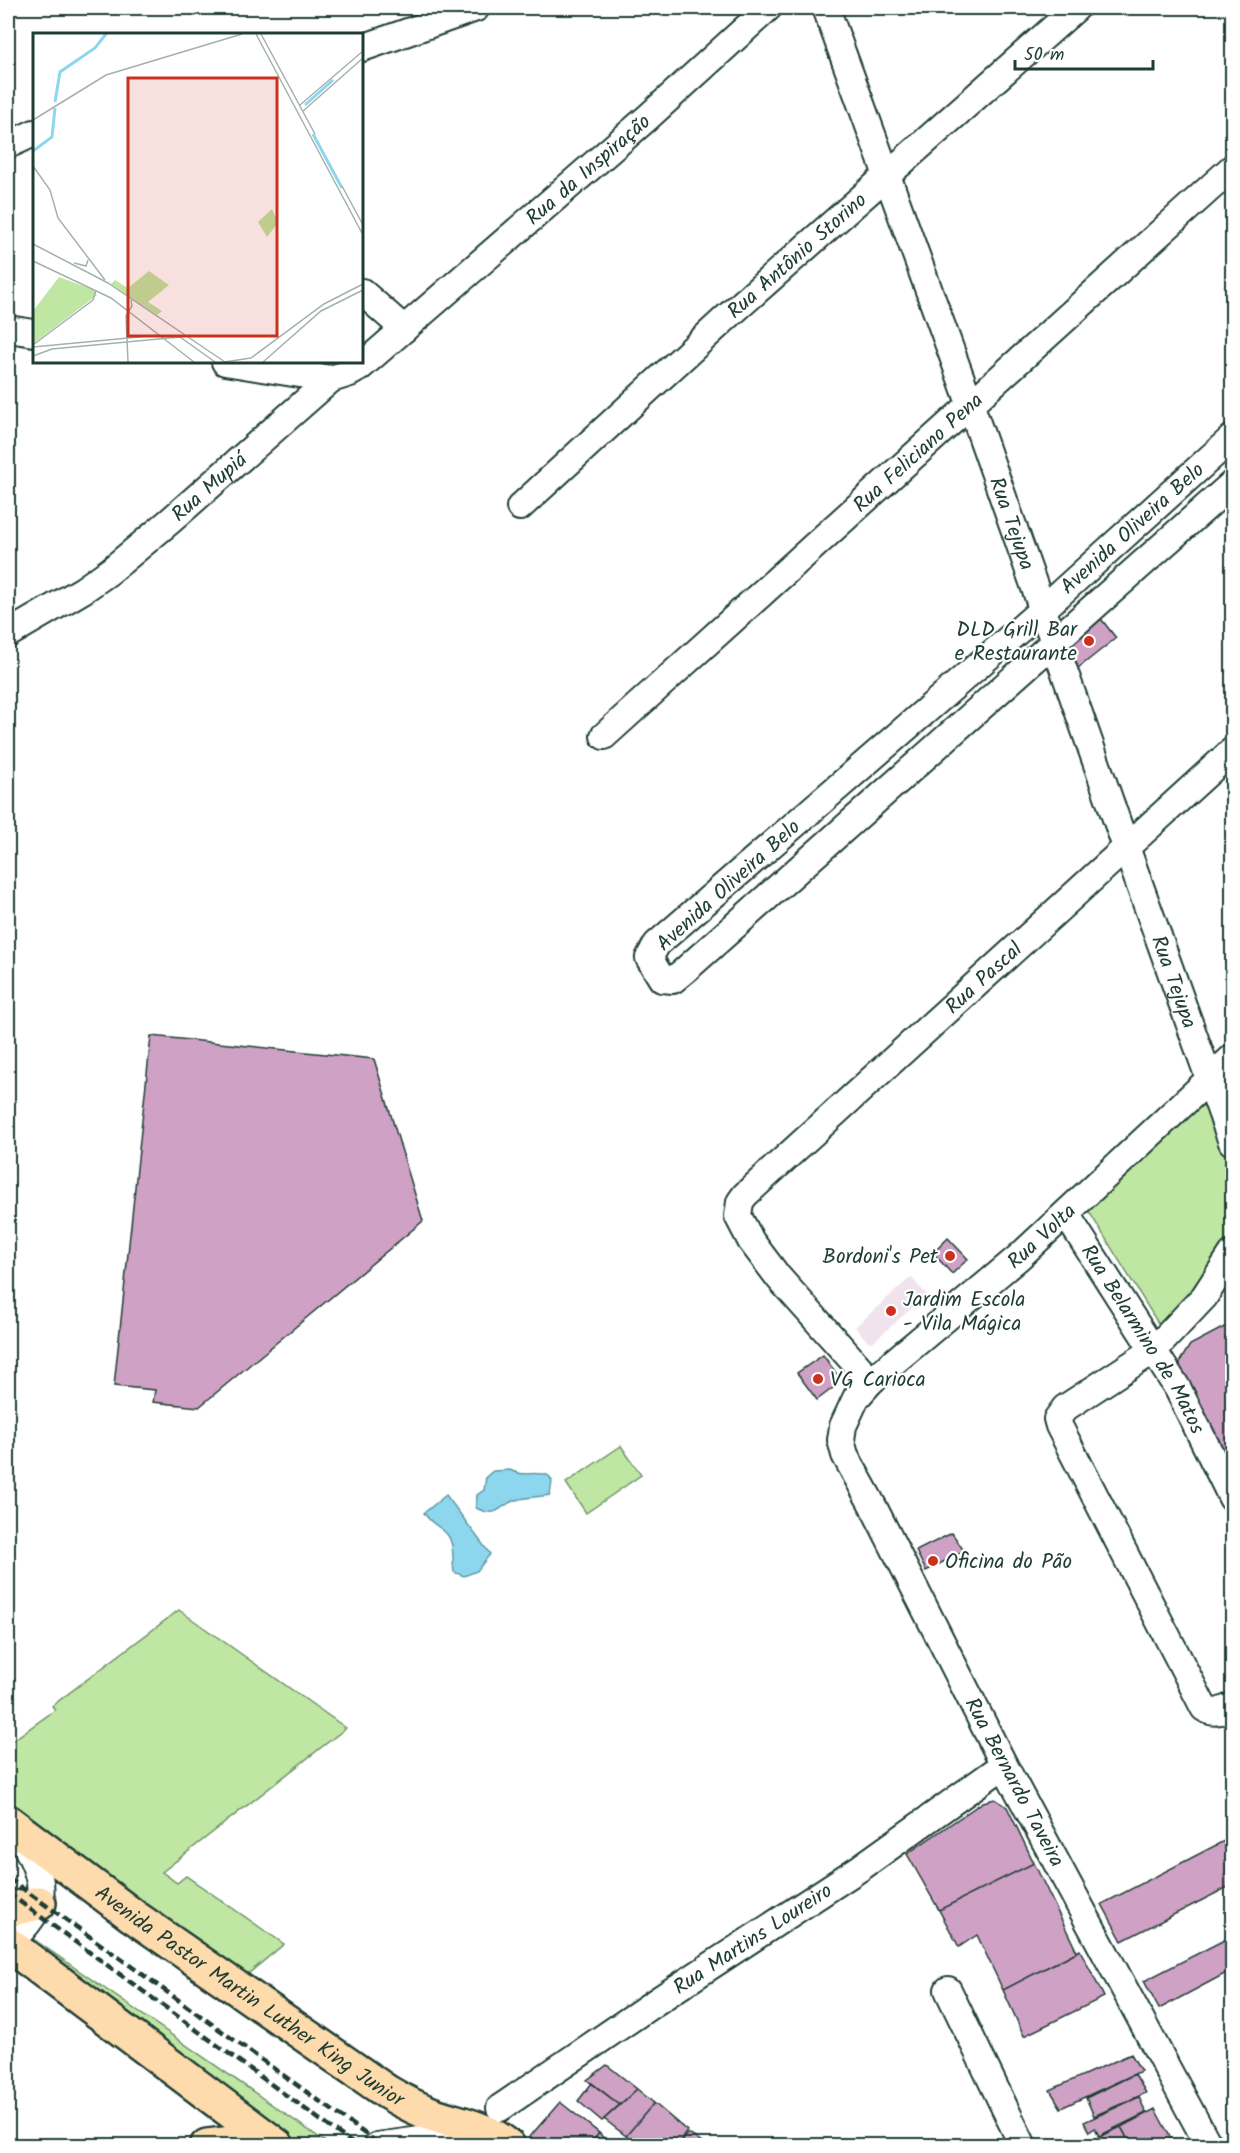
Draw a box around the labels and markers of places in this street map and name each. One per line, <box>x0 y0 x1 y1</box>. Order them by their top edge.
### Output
place label: DLD Grill Bar e Restaurante <box>955 614 1078 671</box>
marker: DLD Grill Bar e Restaurante <box>1082 634 1096 648</box>
place label: Bordoni's Pet <box>823 1241 939 1274</box>
marker: Bordoni's Pet <box>943 1249 957 1263</box>
place label: Jardim Escola - Vila Mágica <box>903 1284 1025 1341</box>
marker: Jardim Escola - Vila Mágica <box>884 1304 898 1318</box>
place label: VG Carioca <box>830 1364 926 1397</box>
marker: VG Carioca <box>811 1372 825 1386</box>
place label: Oficina do Pão <box>945 1546 1072 1579</box>
marker: Oficina do Pão <box>926 1554 940 1568</box>

